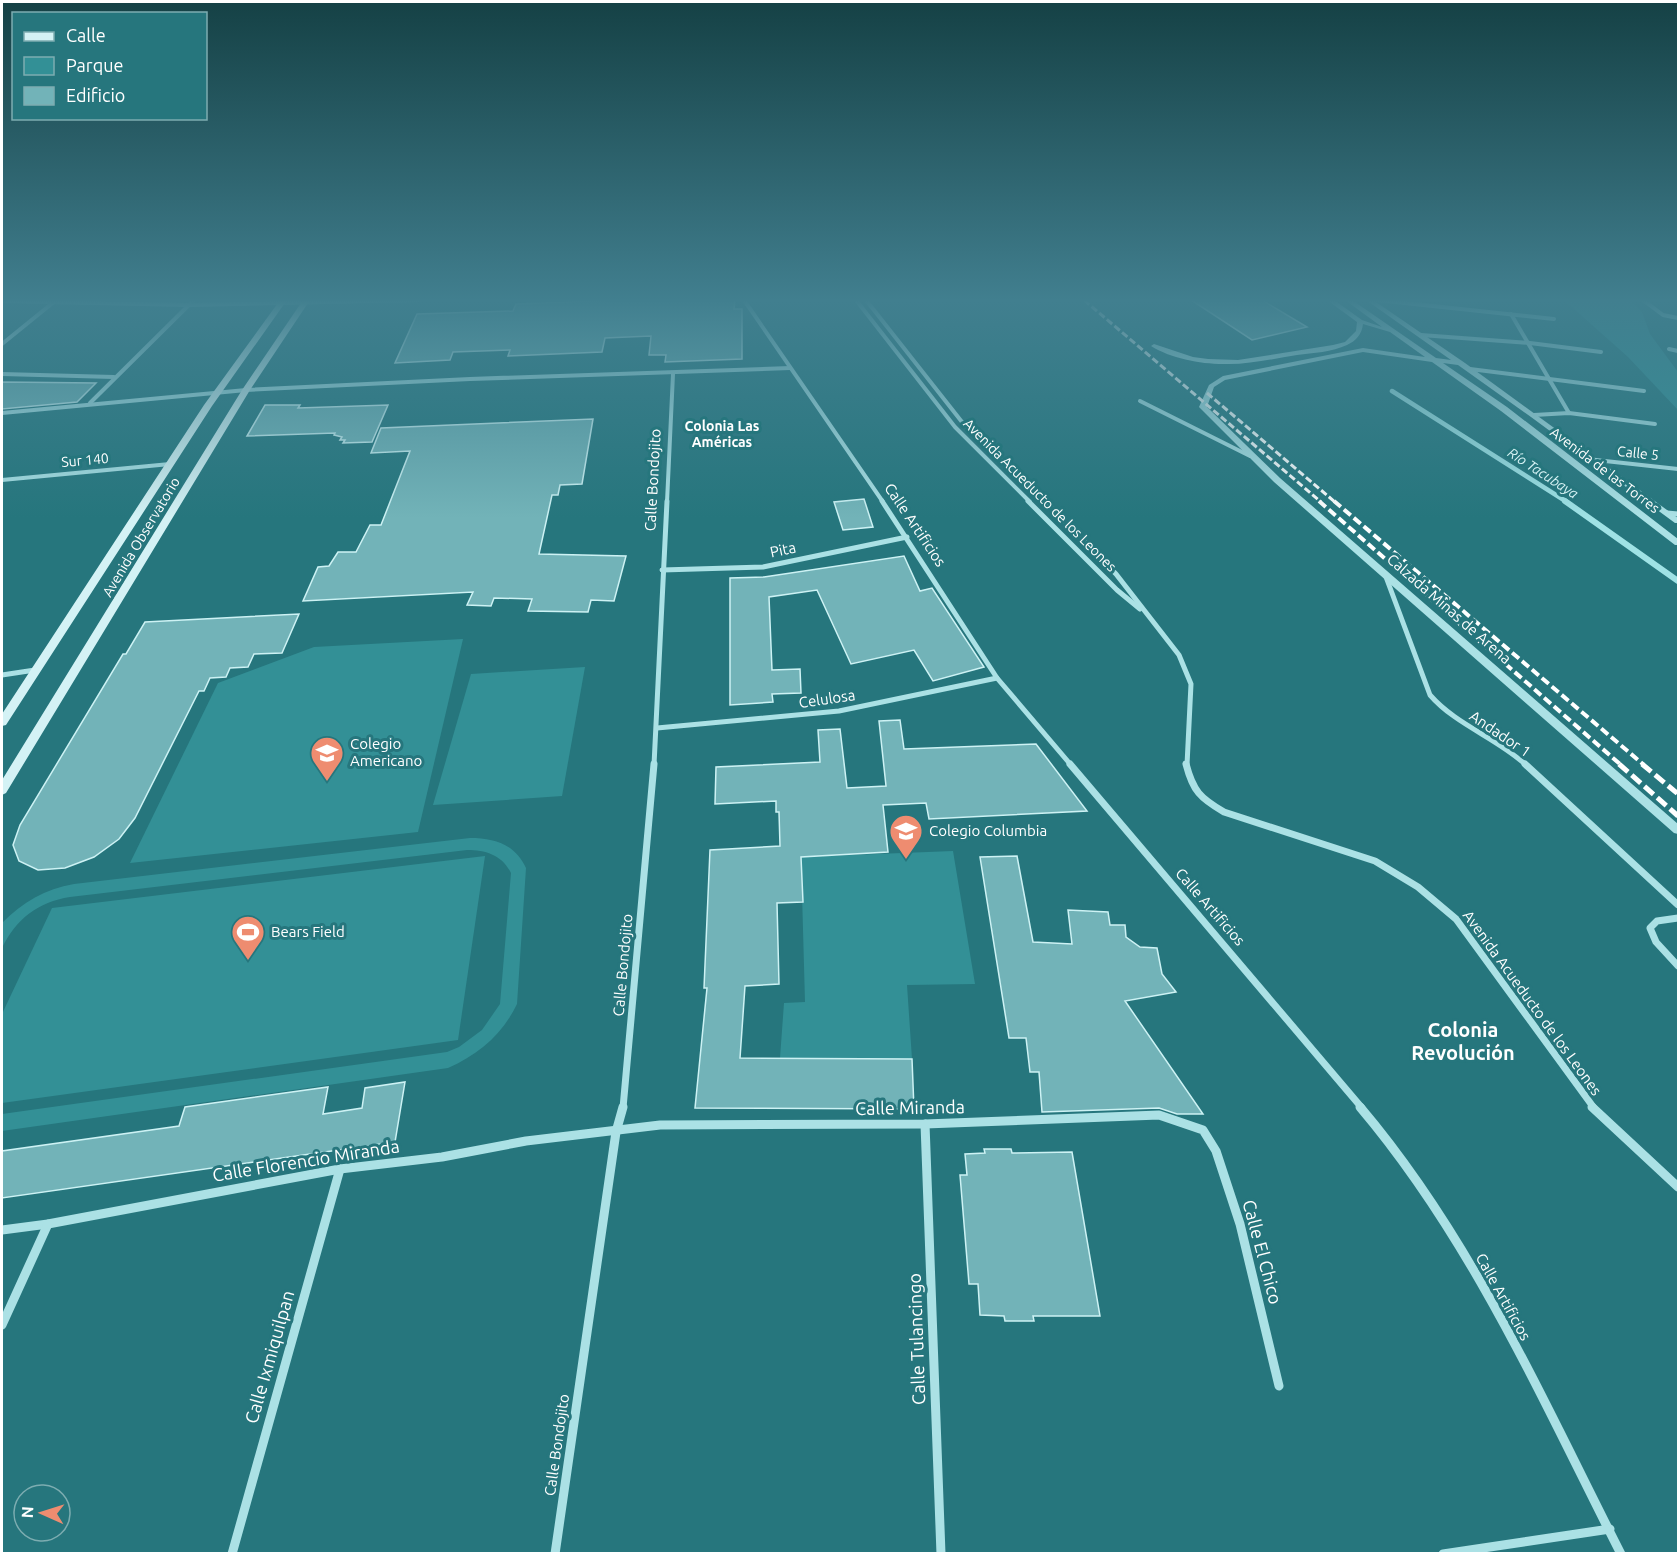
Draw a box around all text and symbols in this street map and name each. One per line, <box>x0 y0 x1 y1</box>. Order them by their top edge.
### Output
legend <box>12 12 207 120</box>
text: Calle <box>66 25 106 45</box>
text: Parque <box>66 55 123 75</box>
text: Edificio <box>66 85 125 105</box>
street label: Avenida Acueducto de los Leones <box>960 415 1120 575</box>
district label: Colonia Las Américas <box>685 418 760 450</box>
street label: Avenida de las Torres <box>1547 424 1663 516</box>
street label: Calle Bondojito <box>641 428 664 532</box>
street label: Calle 5 <box>1616 443 1660 463</box>
water label: Río Tacubaya <box>1505 444 1582 502</box>
street label: Sur 140 <box>61 450 109 470</box>
street label: Avenida Observatorio <box>99 474 183 600</box>
street label: Calle Artificios <box>881 480 950 570</box>
street label: Pita <box>768 538 797 561</box>
street label: Calzada Minas de Arena <box>1384 550 1515 667</box>
street label: Celulosa <box>798 686 856 711</box>
street label: Andador 1 <box>1467 707 1534 760</box>
school or university icon: Colegio Americano <box>309 735 345 782</box>
place label: Colegio Americano <box>350 735 422 769</box>
school or university icon: Colegio Columbia <box>888 813 924 860</box>
place label: Colegio Columbia <box>929 822 1047 839</box>
street label: Calle Artificios <box>1172 865 1249 949</box>
street label: Avenida Acueducto de los Leones <box>1460 907 1605 1098</box>
street label: Calle Bondojito <box>610 913 635 1017</box>
sports icon: Bears Field <box>230 914 266 961</box>
place label: Bears Field <box>271 923 345 940</box>
district label: Colonia Revolución <box>1411 1018 1515 1064</box>
street label: Calle Miranda <box>855 1096 965 1118</box>
street label: Calle Florencio Miranda <box>211 1135 401 1185</box>
street label: Calle El Chico <box>1239 1197 1287 1306</box>
street label: Calle Artificios <box>1473 1250 1534 1343</box>
street label: Calle Tulancingo <box>904 1273 928 1405</box>
street label: Calle Ixmiquilpan <box>240 1288 298 1425</box>
street label: Calle Bondojito <box>541 1393 572 1497</box>
north arrow <box>12 1483 72 1543</box>
text: N <box>18 1506 36 1519</box>

